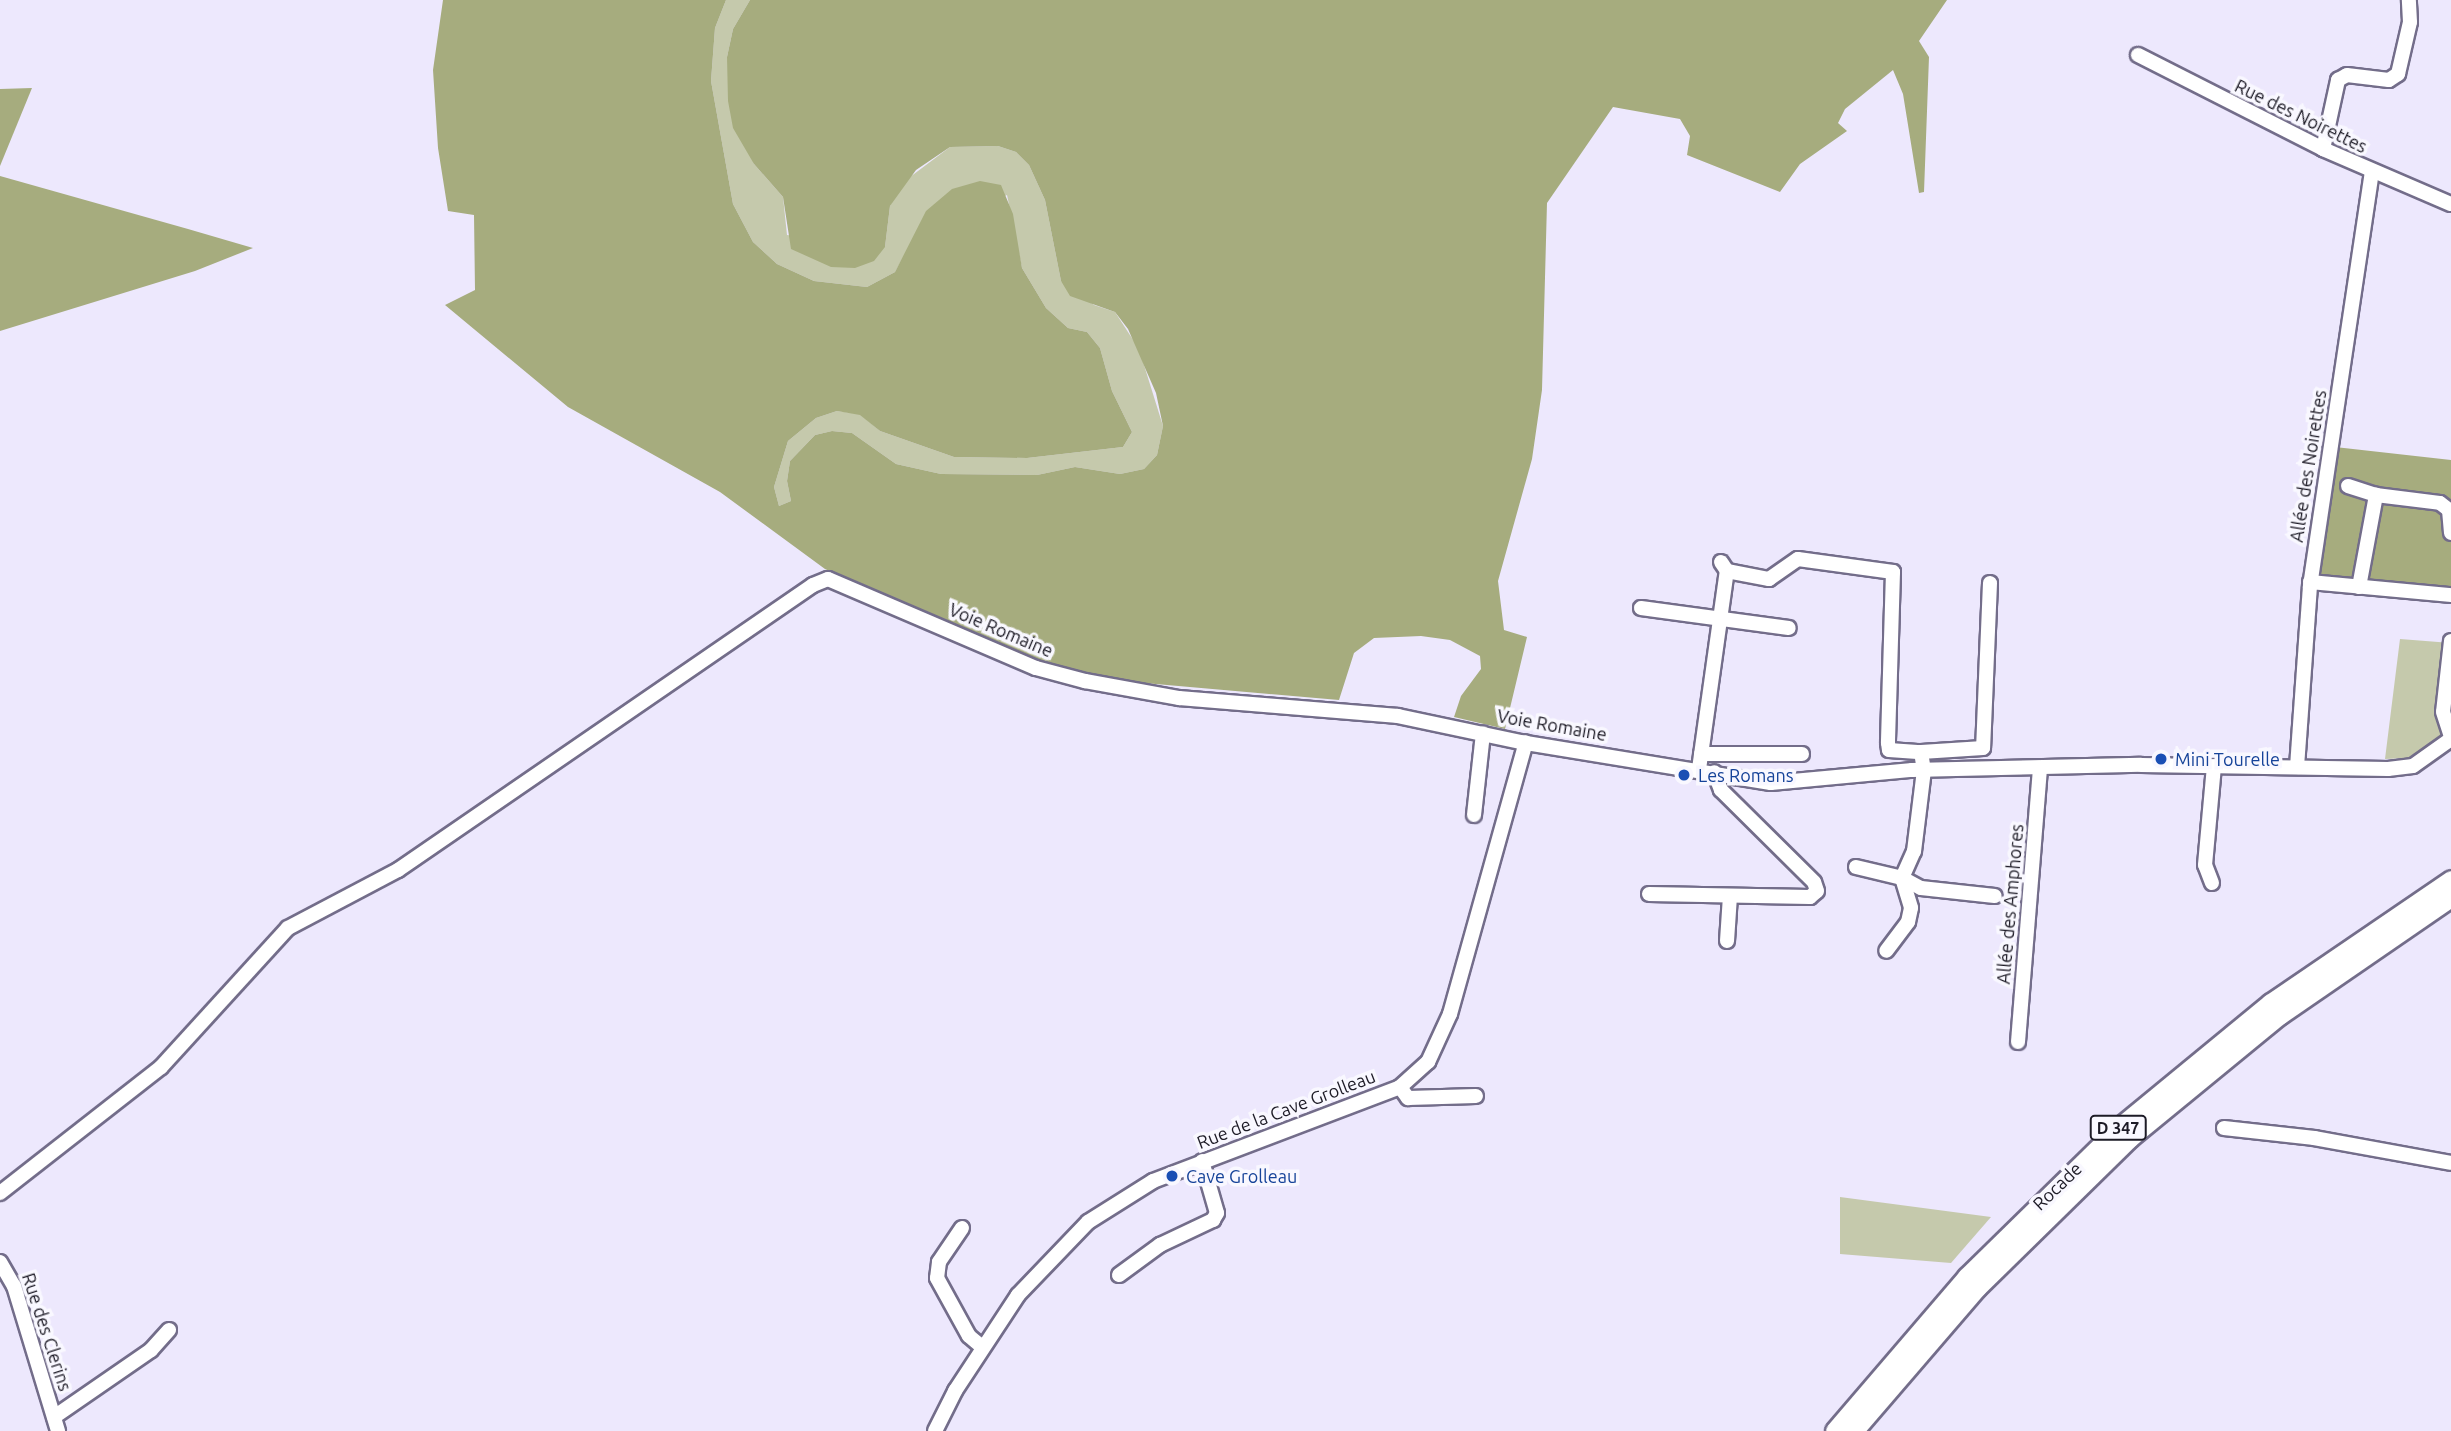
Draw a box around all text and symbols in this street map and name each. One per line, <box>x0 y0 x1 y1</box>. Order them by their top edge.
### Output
street label: Rue des Noirettes <box>2231 75 2371 157</box>
street label: Allée des Noirettes <box>2285 388 2331 544</box>
street label: Voie Romaine <box>946 598 1056 662</box>
street label: Voie Romaine <box>1496 705 1608 745</box>
place label: Mini Tourelle <box>2175 748 2280 770</box>
marker: Mini Tourelle <box>2153 751 2169 767</box>
place label: Les Romans <box>1698 764 1794 786</box>
marker: Les Romans <box>1676 767 1692 783</box>
street label: Allée des Amphores <box>1992 823 2028 985</box>
street label: Rue de la Cave Grolleau <box>1194 1065 1378 1153</box>
road number: D 347 <box>2088 1116 2148 1140</box>
street label: Rocade <box>2028 1157 2086 1215</box>
place label: Cave Grolleau <box>1186 1165 1297 1187</box>
marker: Cave Grolleau <box>1164 1168 1180 1184</box>
street label: Rue des Clerins <box>18 1270 76 1394</box>

